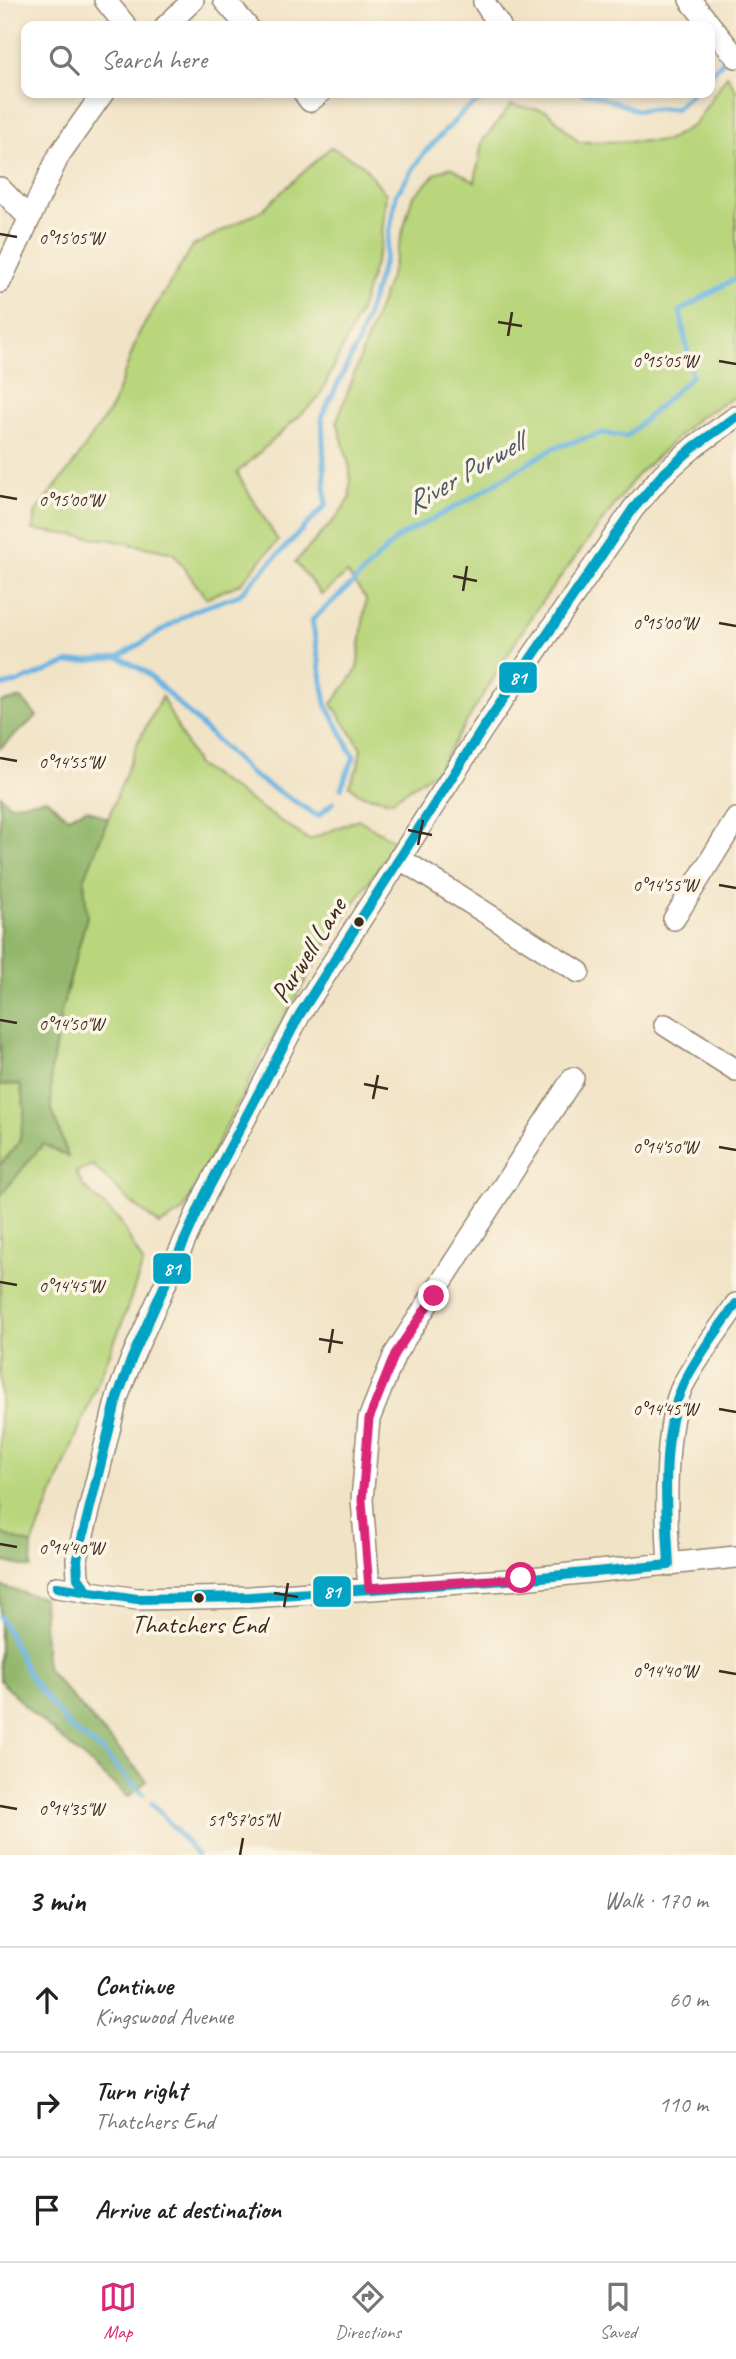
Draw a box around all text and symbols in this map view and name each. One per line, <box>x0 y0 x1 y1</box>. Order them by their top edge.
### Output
search box <box>21 21 715 98</box>
icon: search <box>45 41 83 79</box>
text: Search here <box>101 43 207 76</box>
text: 0°15'05"W <box>39 227 106 249</box>
text: 0°15'05"W <box>633 350 700 372</box>
water label: River Purwell <box>398 419 539 522</box>
text: 0°15'00"W <box>39 489 106 511</box>
text: 0°15'00"W <box>633 612 700 634</box>
line badge: 81 <box>498 661 538 694</box>
text: 81 <box>509 666 529 690</box>
text: 0°14'55"W <box>39 751 106 773</box>
text: 0°14'55"W <box>633 874 700 896</box>
street label: Purwell Lane <box>262 889 355 1009</box>
unlabelled marker <box>352 915 366 929</box>
text: 0°14'50"W <box>39 1013 106 1035</box>
text: 0°14'50"W <box>633 1136 700 1158</box>
line badge: 81 <box>152 1252 192 1285</box>
text: 81 <box>163 1257 183 1281</box>
text: 0°14'45"W <box>39 1275 106 1297</box>
route end <box>418 1280 449 1311</box>
text: 0°14'45"W <box>633 1398 700 1420</box>
text: 0°14'40"W <box>39 1537 106 1559</box>
route start <box>505 1562 536 1593</box>
line badge: 81 <box>312 1575 352 1608</box>
text: 81 <box>323 1580 343 1604</box>
marker: Thatchers End <box>192 1591 206 1605</box>
place label: Thatchers End <box>132 1608 270 1641</box>
text: 0°14'40"W <box>633 1660 700 1682</box>
text: 0°14'35"W <box>39 1798 106 1820</box>
text: 51°57'05"N <box>208 1809 282 1831</box>
text: 3 min <box>28 1882 85 1920</box>
text: Walk · 170 m <box>604 1886 708 1915</box>
text: Continue <box>95 1969 173 2002</box>
icon: ahead <box>28 1981 66 2019</box>
text: 60 m <box>669 1985 708 2014</box>
text: Kingswood Avenue <box>95 2002 233 2031</box>
text: Turn right <box>95 2074 186 2107</box>
icon: right <box>28 2086 66 2124</box>
text: 110 m <box>659 2090 708 2119</box>
text: Thatchers End <box>95 2107 214 2136</box>
icon: arrive <box>28 2191 66 2229</box>
text: Arrive at destination <box>95 2193 281 2226</box>
tab: Map <box>99 2278 137 2344</box>
tab: Directions <box>335 2278 401 2344</box>
tab: Saved <box>599 2278 637 2344</box>

